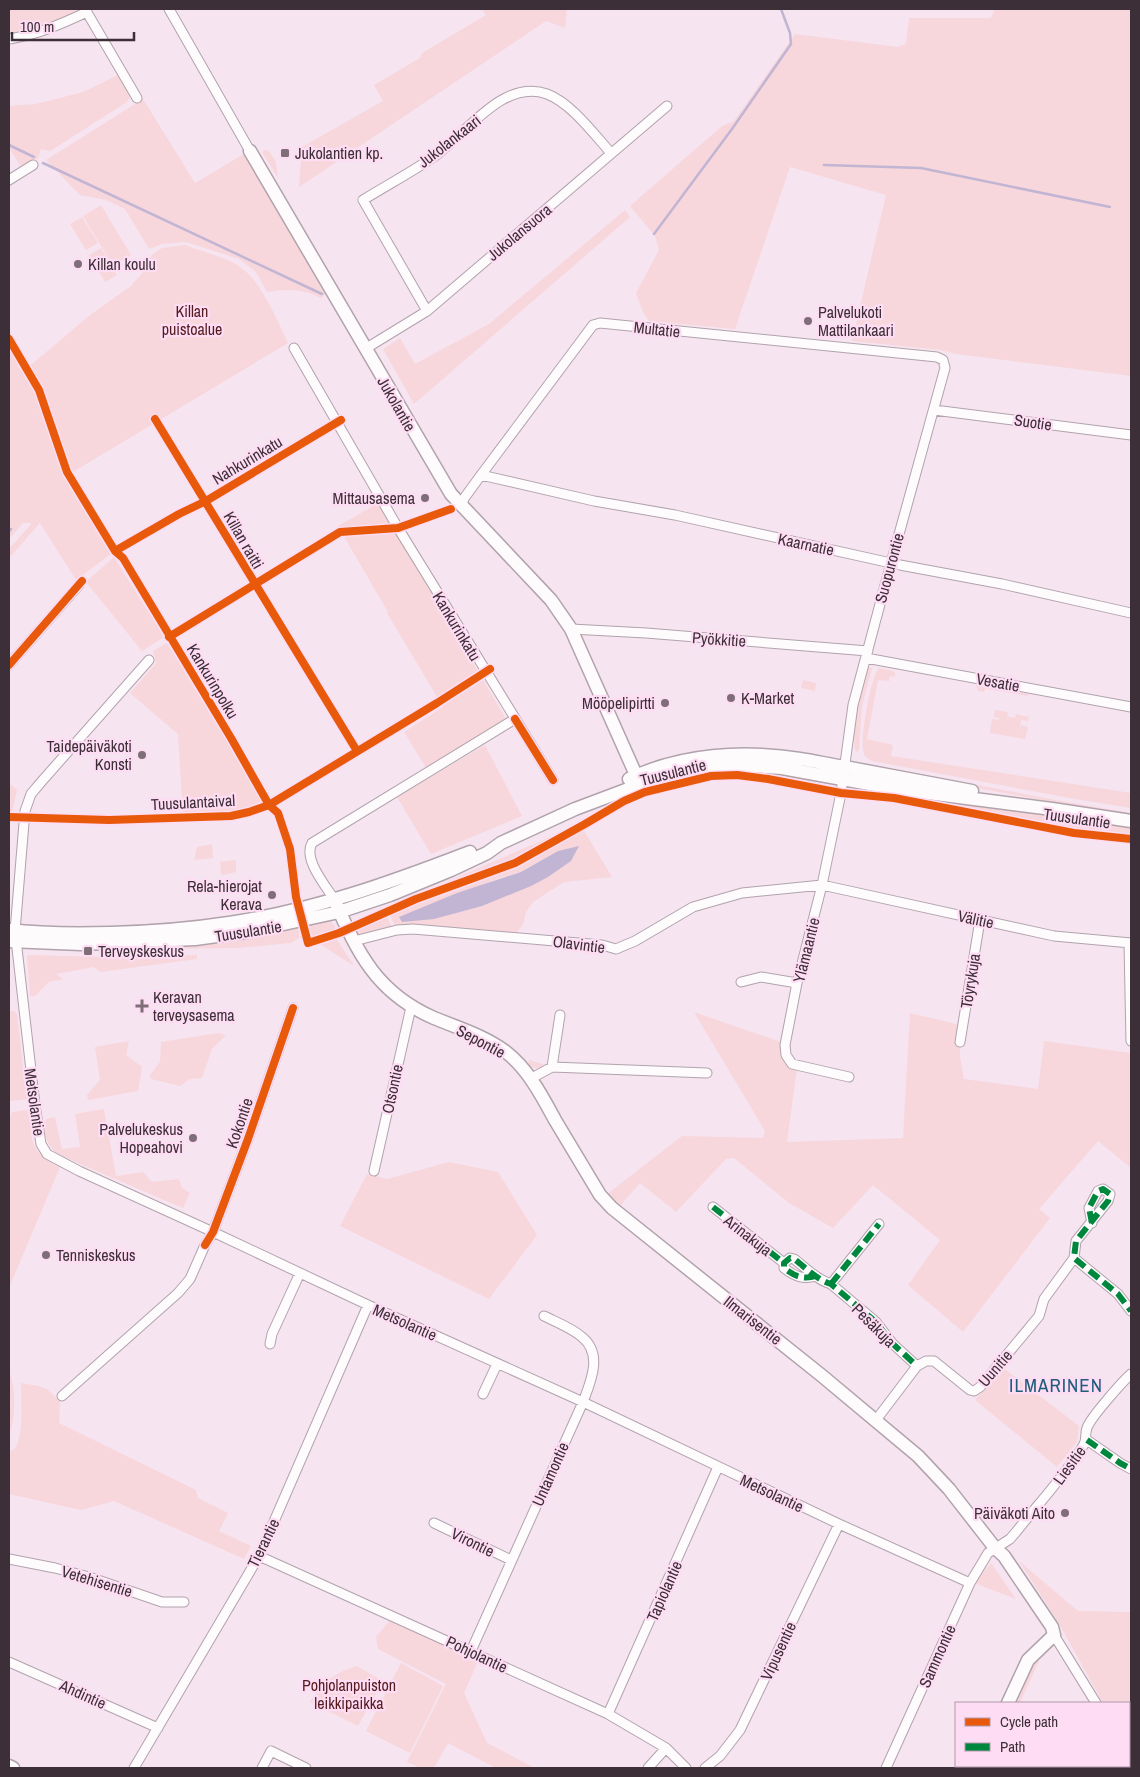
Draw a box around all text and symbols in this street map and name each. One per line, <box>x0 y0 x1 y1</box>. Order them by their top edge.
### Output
scale bar <box>12 10 135 42</box>
text: 100 m <box>20 16 54 37</box>
street label: Jukolankaari <box>413 109 485 173</box>
place label: Jukolantien kp. <box>295 142 383 164</box>
marker: Jukolantien kp. <box>279 147 291 159</box>
street label: Jukolansuora <box>482 198 556 266</box>
place label: Killan koulu <box>88 253 156 275</box>
marker: Killan koulu <box>72 258 84 270</box>
park label: Killan puistoalue <box>162 300 222 340</box>
place label: Palvelukoti Mattilankaari <box>818 301 894 341</box>
marker: Palvelukoti Mattilankaari <box>802 315 814 327</box>
street label: Multatie <box>633 316 681 342</box>
street label: Jukolantie <box>373 373 421 435</box>
street label: Suotie <box>1013 408 1053 436</box>
street label: Nahkurinkatu <box>208 430 286 490</box>
place label: Mittausasema <box>333 487 416 509</box>
marker: Mittausasema <box>419 492 431 504</box>
street label: Killan raitti <box>219 507 269 573</box>
street label: Kaarnatie <box>776 527 836 561</box>
street label: Suopurontie <box>869 531 909 605</box>
street label: Kankurinkatu <box>428 587 486 665</box>
street label: Pyökkitie <box>691 626 747 652</box>
street label: Kankurinpolku <box>182 639 244 723</box>
street label: Vesatie <box>975 667 1021 697</box>
place label: K-Market <box>741 687 795 709</box>
place label: Mööpelipirtti <box>582 692 655 714</box>
marker: K-Market <box>725 692 737 704</box>
marker: Mööpelipirtti <box>659 697 671 709</box>
place label: Taidepäiväkoti Konsti <box>46 735 132 775</box>
marker: Taidepäiväkoti Konsti <box>136 749 148 761</box>
street label: Tuusulantie <box>638 753 708 791</box>
street label: Tuusulantaival <box>150 789 236 815</box>
street label: Tuusulantie <box>1042 802 1112 834</box>
place label: Rela-hierojat Kerava <box>187 875 263 915</box>
marker: Rela-hierojat Kerava <box>266 889 278 901</box>
street label: Välitie <box>956 904 996 934</box>
street label: Tuusulantie <box>213 915 283 947</box>
street label: Ylämaantie <box>787 915 825 985</box>
street label: Olavintie <box>552 930 606 958</box>
place label: Terveyskeskus <box>98 940 184 962</box>
marker: Terveyskeskus <box>82 945 94 957</box>
street label: Töyrykuja <box>955 951 985 1010</box>
place label: Keravan terveysasema <box>153 986 235 1026</box>
marker: Keravan terveysasema <box>135 999 149 1013</box>
street label: Sepontie <box>453 1019 509 1063</box>
street label: Otsontie <box>376 1062 408 1116</box>
street label: Metsolantie <box>19 1067 51 1137</box>
street label: Kokontie <box>220 1095 258 1151</box>
place label: Palvelukeskus Hopeahovi <box>99 1118 183 1158</box>
marker: Palvelukeskus Hopeahovi <box>187 1132 199 1144</box>
street label: Arinakuja <box>719 1209 777 1261</box>
place label: Tenniskeskus <box>56 1244 136 1266</box>
marker: Tenniskeskus <box>40 1249 52 1261</box>
street label: Ilmarisentie <box>719 1290 787 1350</box>
street label: Metsolantie <box>370 1298 440 1346</box>
street label: Pesäkuja <box>847 1298 901 1352</box>
street label: Uunitie <box>973 1345 1017 1391</box>
district label: ILMARINEN <box>1009 1372 1103 1398</box>
street label: Untamontie <box>526 1439 574 1509</box>
street label: Liesitie <box>1047 1441 1091 1489</box>
street label: Metsolantie <box>737 1469 807 1517</box>
place label: Päiväkoti Aito <box>974 1502 1055 1524</box>
marker: Päiväkoti Aito <box>1059 1507 1071 1519</box>
street label: Tierantie <box>242 1515 284 1571</box>
street label: Virontie <box>448 1522 498 1562</box>
street label: Tapiolantie <box>641 1557 687 1625</box>
street label: Vetehisentie <box>59 1560 135 1602</box>
street label: Vipusentie <box>755 1618 801 1684</box>
street label: Sammontie <box>913 1621 961 1691</box>
street label: Pohjolantie <box>443 1630 511 1678</box>
street label: Ahdintie <box>55 1674 110 1714</box>
park label: Pohjolanpuiston leikkipaikka <box>302 1674 396 1714</box>
legend <box>955 1702 1130 1767</box>
text: Cycle path <box>1000 1711 1058 1732</box>
text: Path <box>1000 1736 1025 1757</box>

